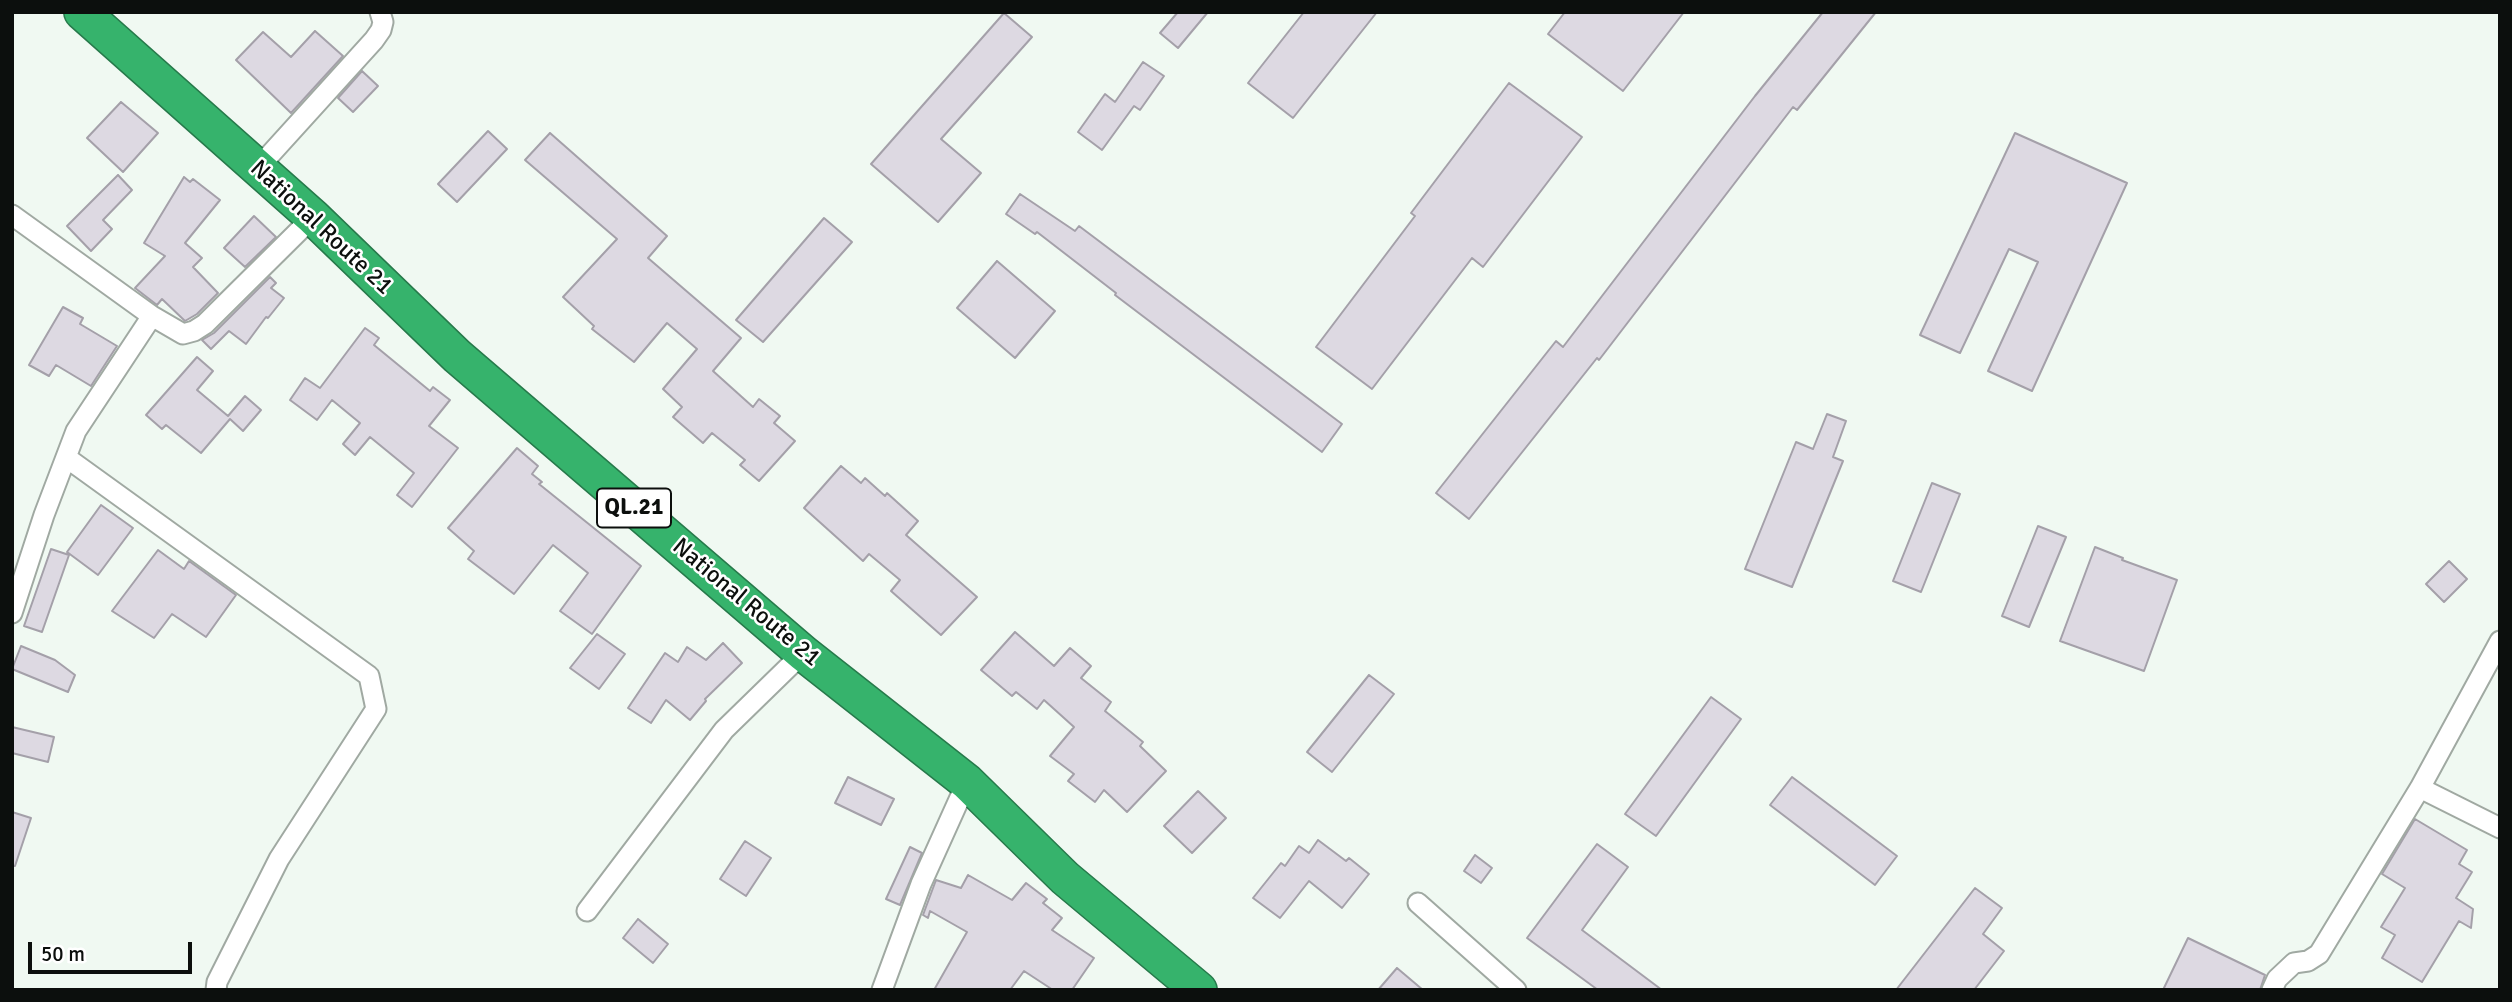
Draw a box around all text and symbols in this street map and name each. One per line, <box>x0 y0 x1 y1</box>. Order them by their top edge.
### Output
street label: National Route 21 <box>244 155 398 301</box>
road number: QL.21 <box>597 488 671 528</box>
street label: National Route 21 <box>666 533 826 673</box>
scale bar <box>32 928 196 972</box>
text: 50 m <box>41 941 85 967</box>

